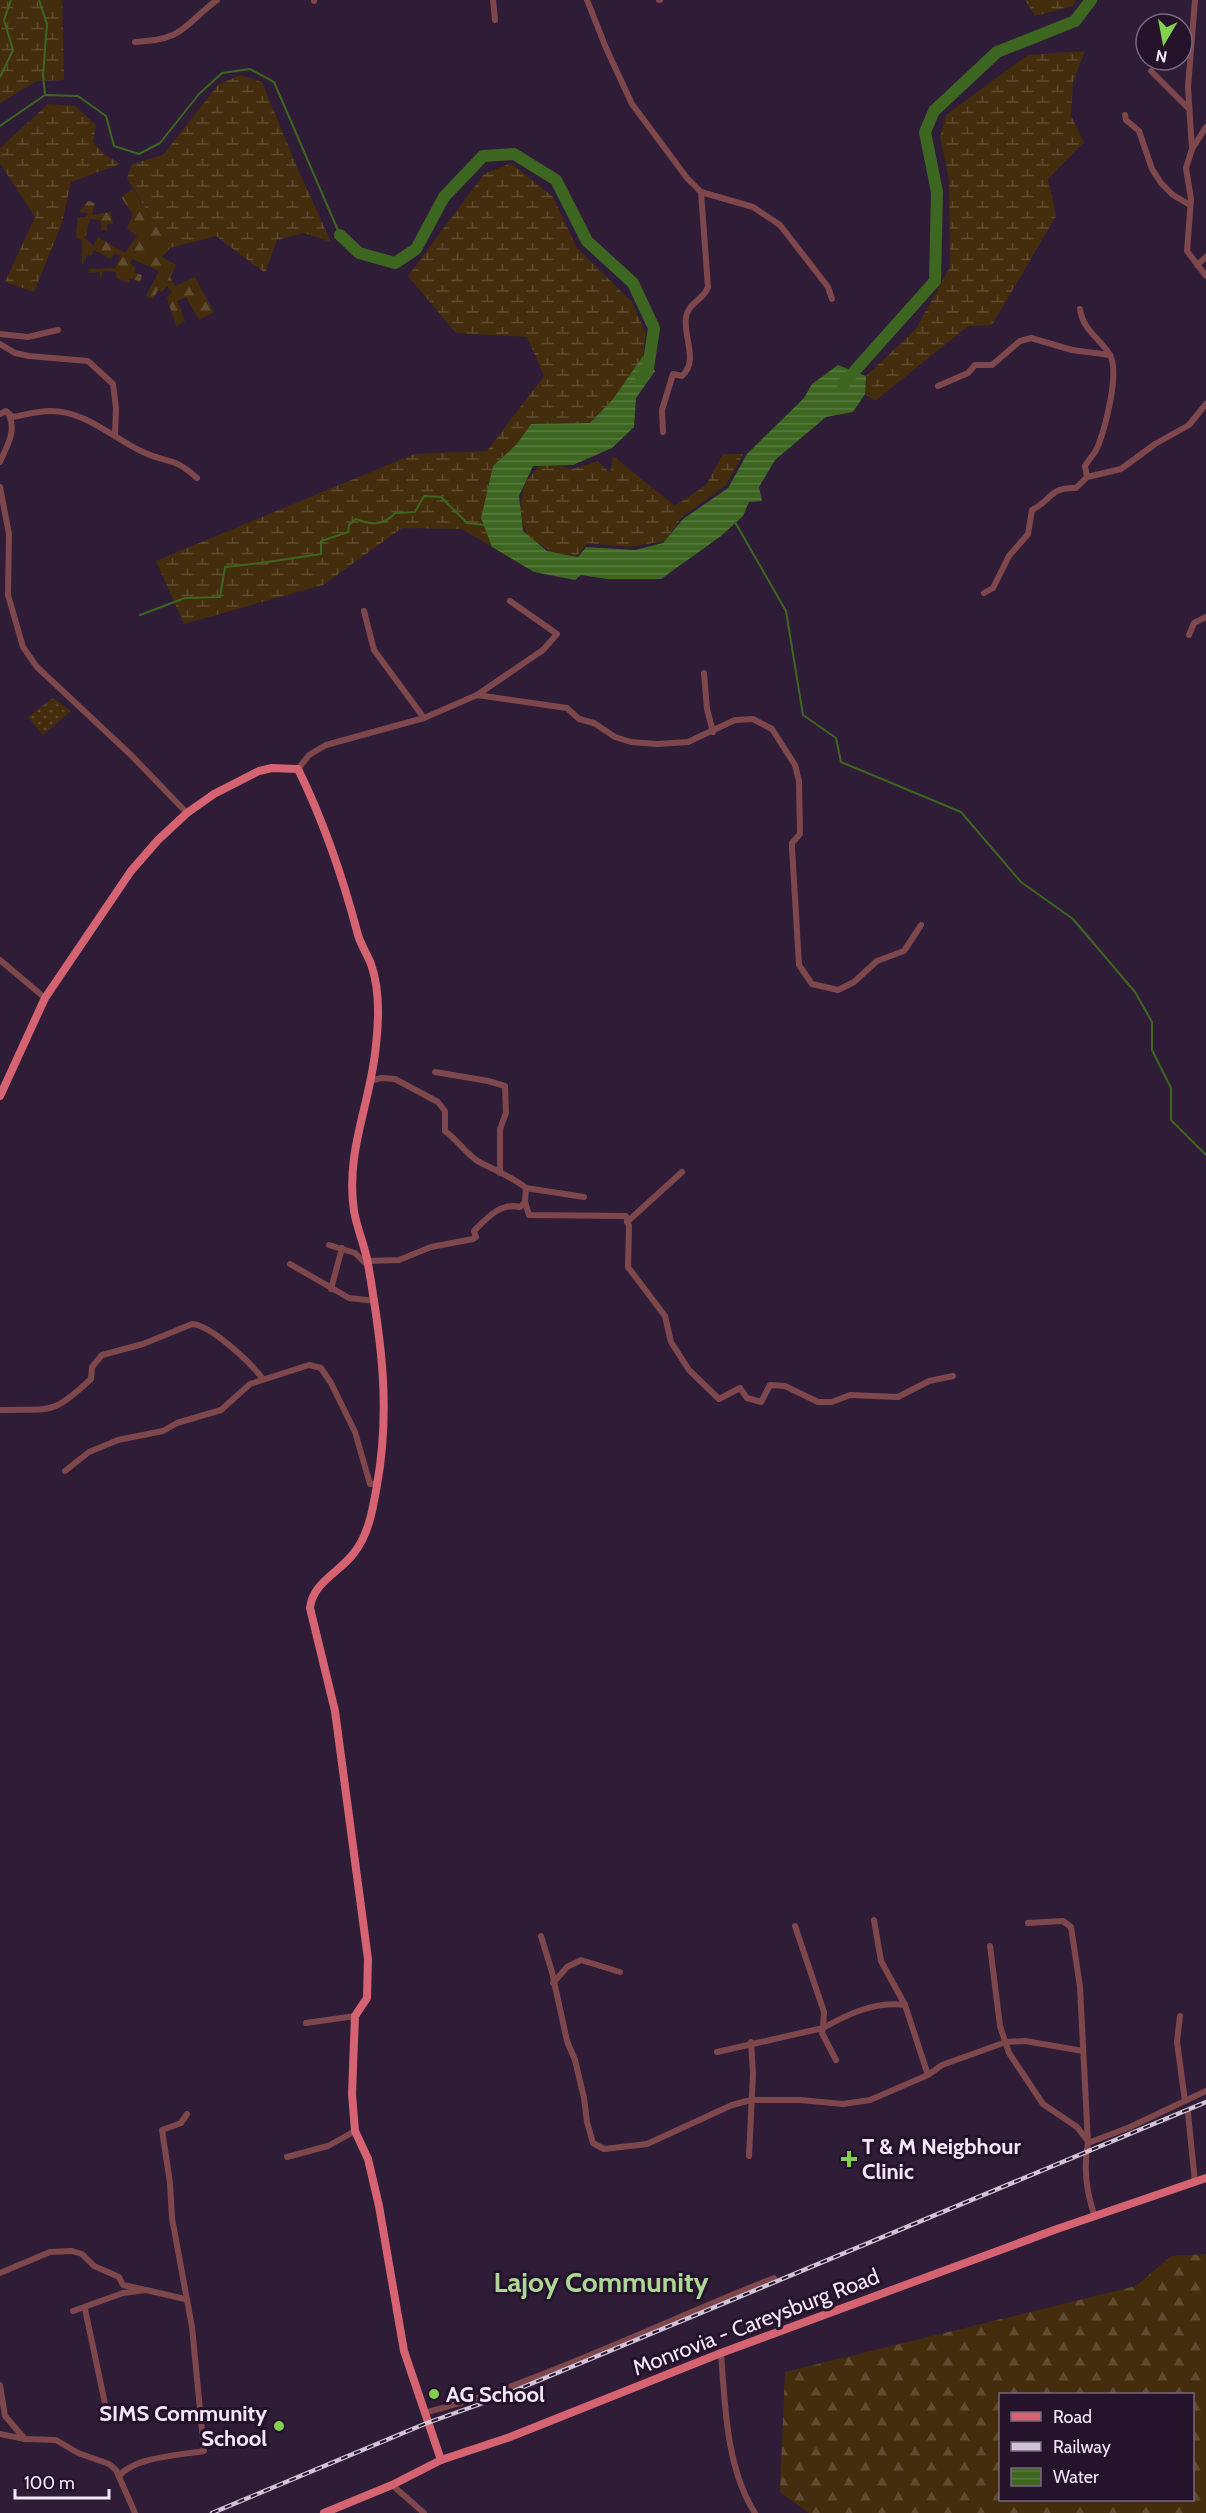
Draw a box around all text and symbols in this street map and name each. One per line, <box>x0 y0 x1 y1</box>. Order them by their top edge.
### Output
north arrow <box>1134 12 1194 72</box>
text: N <box>1154 46 1169 67</box>
place label: T & M Neigbhour Clinic <box>862 2133 1021 2185</box>
marker: T & M Neigbhour Clinic <box>840 2150 858 2168</box>
street label: Monrovia - Careysburg Road <box>629 2262 883 2382</box>
district label: Lajoy Community <box>493 2265 709 2299</box>
place label: AG School <box>446 2381 545 2408</box>
marker: AG School <box>427 2387 441 2401</box>
legend <box>999 2393 1194 2501</box>
place label: SIMS Community School <box>99 2400 267 2452</box>
text: Road <box>1053 2406 1092 2428</box>
marker: SIMS Community School <box>272 2419 286 2433</box>
text: Railway <box>1053 2436 1111 2458</box>
scale bar <box>15 2462 110 2500</box>
text: Water <box>1053 2466 1099 2488</box>
text: 100 m <box>24 2472 75 2494</box>

